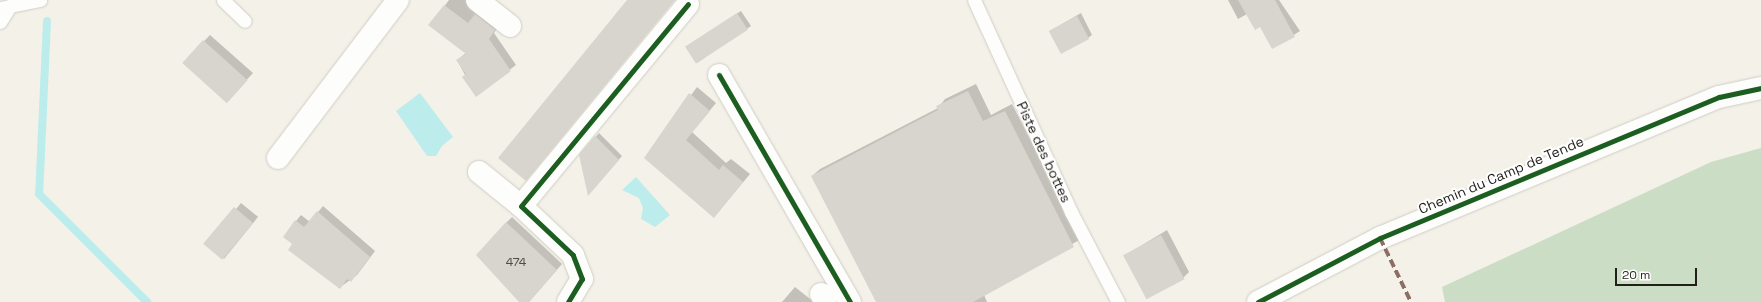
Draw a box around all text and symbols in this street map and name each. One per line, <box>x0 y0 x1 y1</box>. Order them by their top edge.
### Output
street label: Piste des bottes <box>1013 99 1075 205</box>
street label: Chemin du Camp de Tende <box>1416 132 1586 218</box>
house number: 474 <box>506 256 526 270</box>
scale bar <box>1617 260 1699 286</box>
text: 20 m <box>1622 267 1650 283</box>

